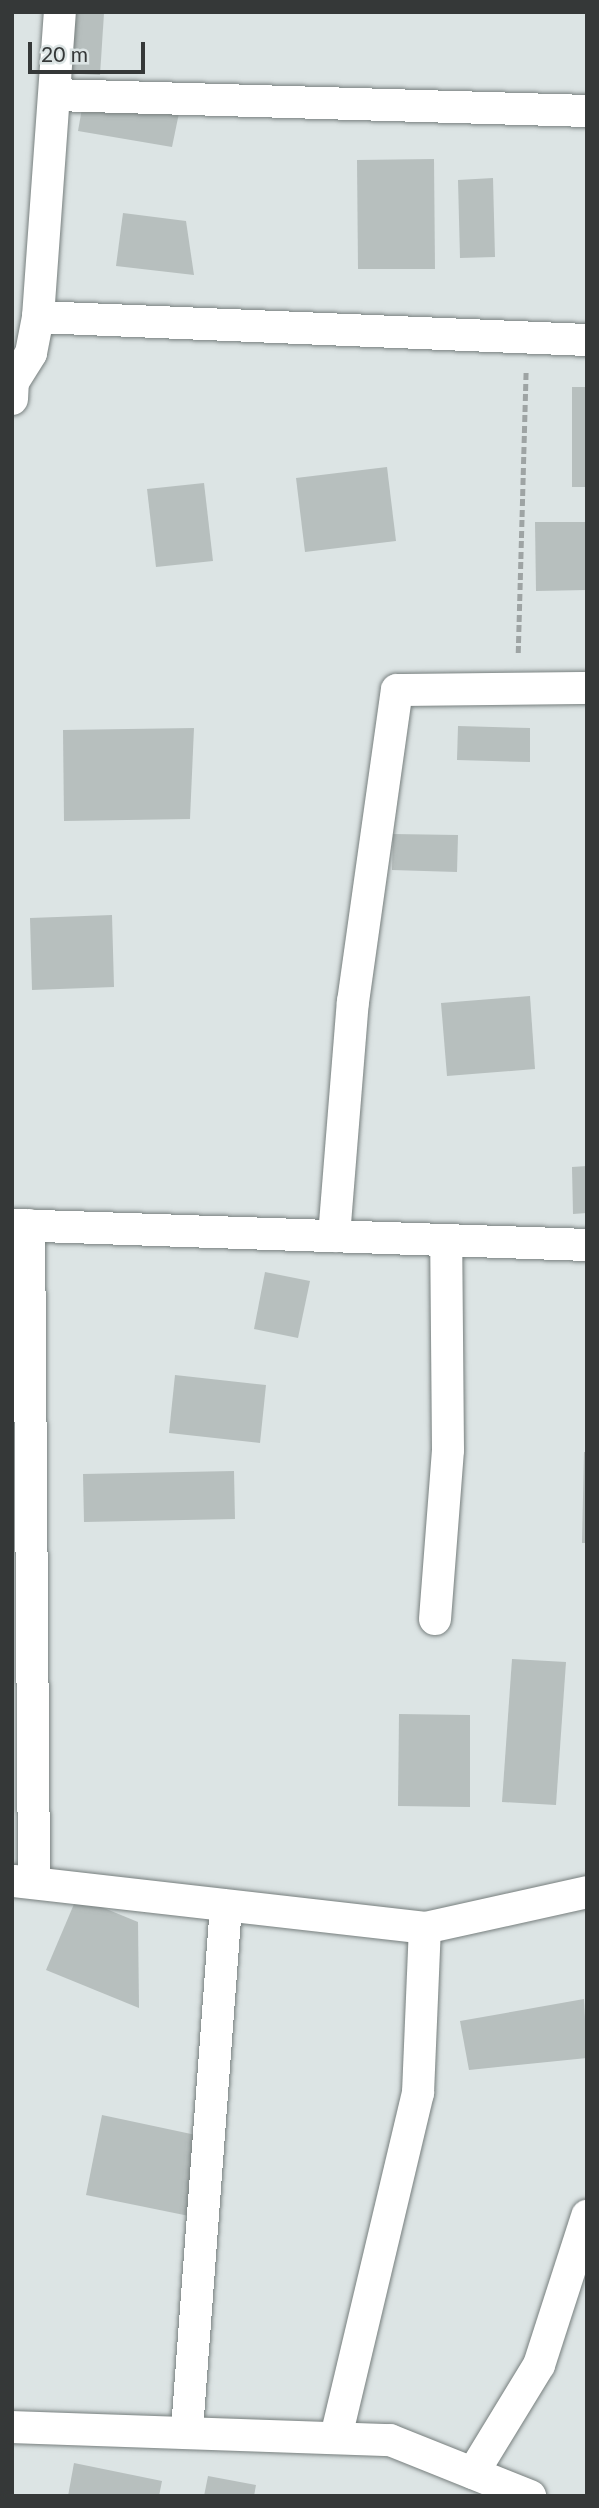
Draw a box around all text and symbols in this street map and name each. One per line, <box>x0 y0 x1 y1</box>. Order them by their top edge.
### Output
scale bar <box>32 28 149 72</box>
text: 20 m <box>41 41 88 66</box>

